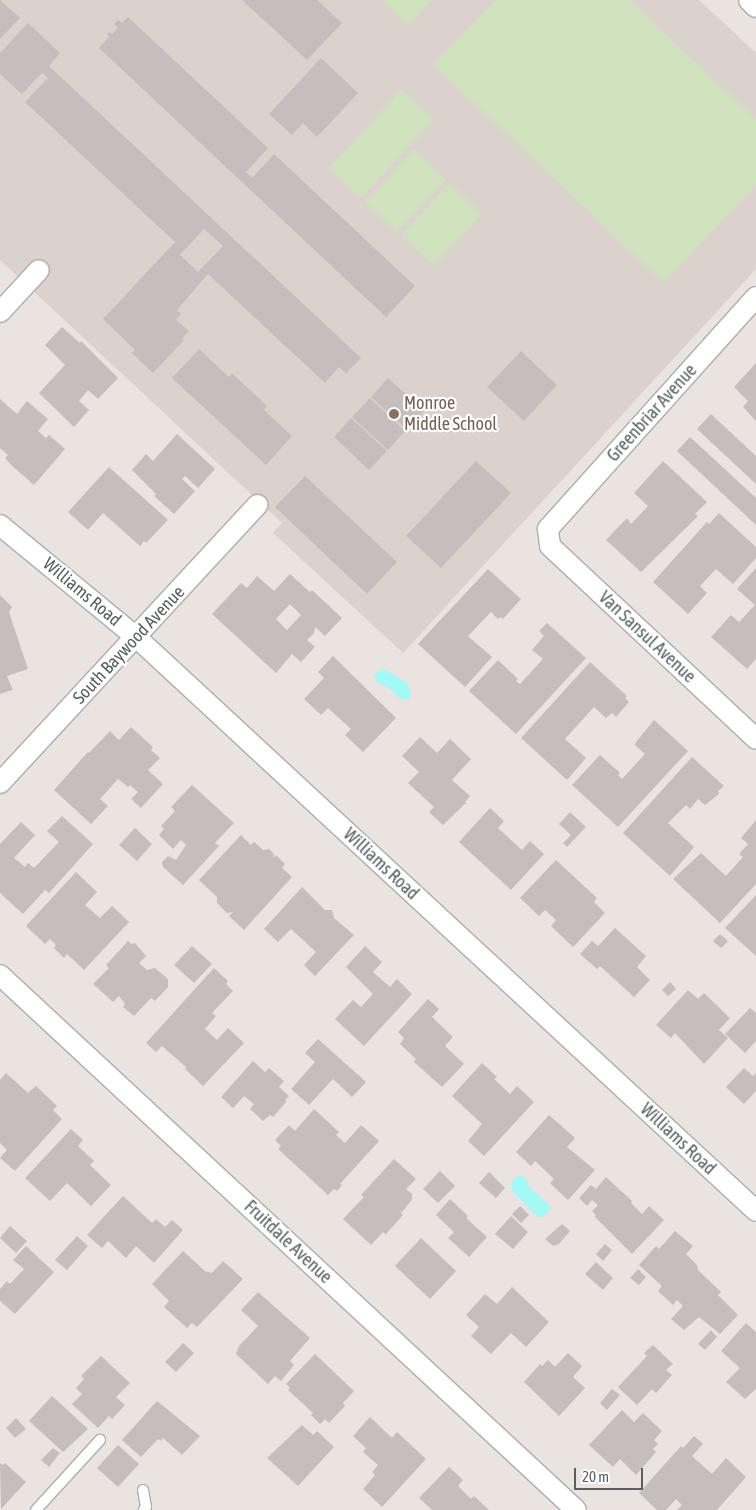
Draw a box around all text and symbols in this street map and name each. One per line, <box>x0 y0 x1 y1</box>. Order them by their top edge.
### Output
street label: Greenbriar Avenue <box>603 360 701 466</box>
place label: Monroe Middle School <box>404 393 497 436</box>
marker: Monroe Middle School <box>388 408 400 420</box>
street label: Williams Road <box>39 553 125 631</box>
street label: South Baywood Avenue <box>69 581 189 709</box>
street label: Van Sansul Avenue <box>594 587 700 687</box>
street label: Williams Road <box>339 824 423 904</box>
street label: Williams Road <box>636 1099 720 1179</box>
street label: Fruitdale Avenue <box>240 1196 336 1288</box>
scale bar <box>576 1458 645 1490</box>
text: 20 m <box>582 1468 609 1485</box>

